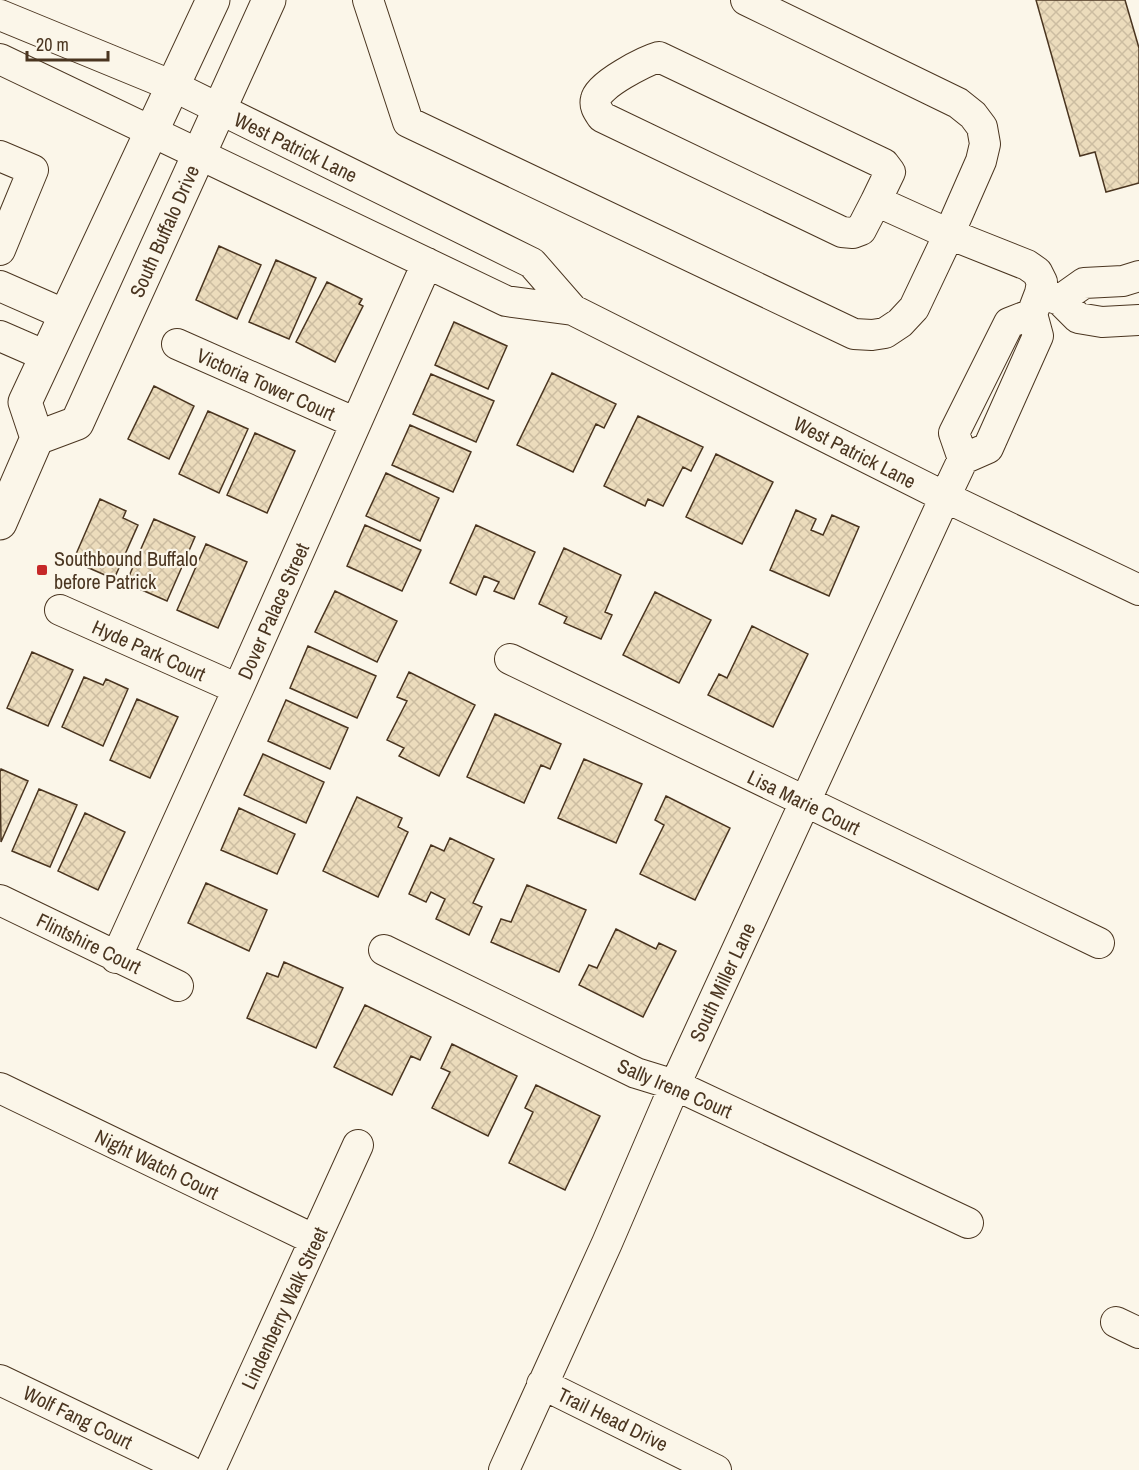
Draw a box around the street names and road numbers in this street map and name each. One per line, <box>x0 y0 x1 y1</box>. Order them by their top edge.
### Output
street label: West Patrick Lane <box>230 106 362 188</box>
street label: South Buffalo Drive <box>123 161 205 301</box>
street label: Victoria Tower Court <box>192 341 340 427</box>
street label: West Patrick Lane <box>789 410 921 494</box>
street label: Dover Palace Street <box>231 538 315 684</box>
street label: Hyde Park Court <box>88 613 210 687</box>
street label: Lisa Marie Court <box>743 763 865 841</box>
street label: Flintshire Court <box>32 906 146 980</box>
street label: South Miller Lane <box>683 918 761 1046</box>
street label: Sally Irene Court <box>614 1052 737 1124</box>
street label: Night Watch Court <box>91 1122 224 1206</box>
street label: Lindenberry Walk Street <box>235 1222 334 1394</box>
street label: Wolf Fang Court <box>19 1379 137 1455</box>
street label: Trail Head Drive <box>553 1381 673 1457</box>

